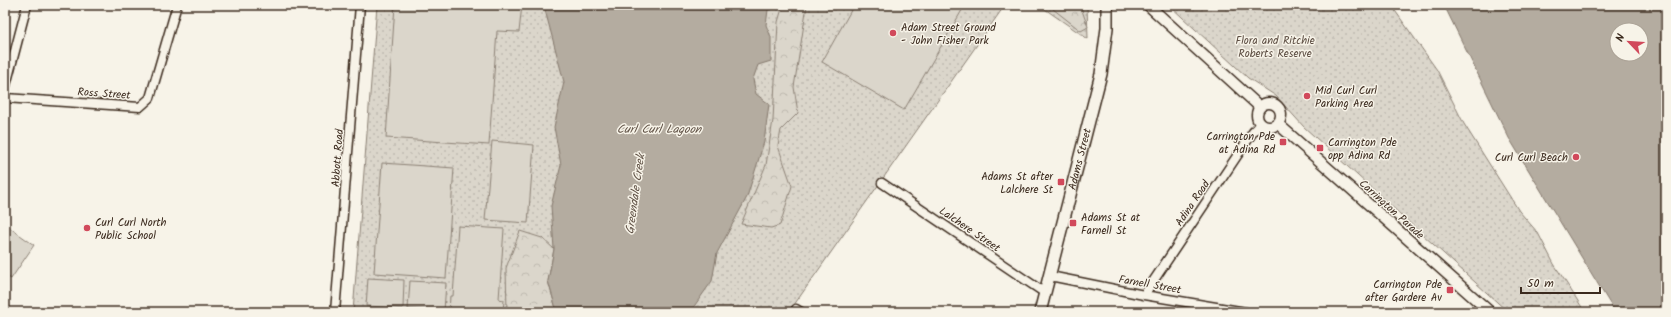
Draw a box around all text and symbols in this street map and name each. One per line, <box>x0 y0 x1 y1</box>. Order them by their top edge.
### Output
place label: Adam Street Ground - John Fisher Park <box>901 19 996 50</box>
north arrow <box>1609 22 1649 62</box>
marker: Adam Street Ground - John Fisher Park <box>888 28 898 38</box>
text: N <box>1611 31 1630 45</box>
park label: Flora and Ritchie Roberts Reserve <box>1235 32 1315 63</box>
place label: Mid Curl Curl Parking Area <box>1315 82 1377 113</box>
street label: Ross Street <box>77 83 132 105</box>
marker: Mid Curl Curl Parking Area <box>1302 91 1312 101</box>
water label: Curl Curl Lagoon <box>617 120 703 139</box>
street label: Adams Street <box>1064 126 1097 192</box>
street label: Abbott Road <box>327 128 349 188</box>
place label: Carrington Pde at Adina Rd <box>1206 128 1276 159</box>
place label: Carrington Pde opp Adina Rd <box>1328 134 1397 165</box>
marker: Carrington Pde at Adina Rd <box>1278 137 1288 147</box>
marker: Carrington Pde opp Adina Rd <box>1315 143 1325 153</box>
place label: Curl Curl Beach <box>1495 149 1568 167</box>
water label: Greendale Creek <box>620 150 651 235</box>
marker: Curl Curl Beach <box>1571 152 1581 162</box>
place label: Adams St after Lalchere St <box>981 168 1054 199</box>
street label: Carrington Parade <box>1355 175 1428 244</box>
street label: Adina Road <box>1171 176 1215 230</box>
marker: Adams St after Lalchere St <box>1056 177 1066 187</box>
street label: Lalchere Street <box>935 203 1004 257</box>
place label: Adams St at Farnell St <box>1081 209 1141 240</box>
place label: Curl Curl North Public School <box>95 214 167 245</box>
marker: Adams St at Farnell St <box>1068 218 1078 228</box>
marker: Curl Curl North Public School <box>82 223 92 233</box>
scale bar <box>1521 269 1600 295</box>
street label: Farnell Street <box>1117 271 1183 299</box>
text: 50 m <box>1527 274 1554 293</box>
place label: Carrington Pde after Gardere Av <box>1365 276 1442 307</box>
marker: Carrington Pde after Gardere Av <box>1445 285 1455 295</box>

